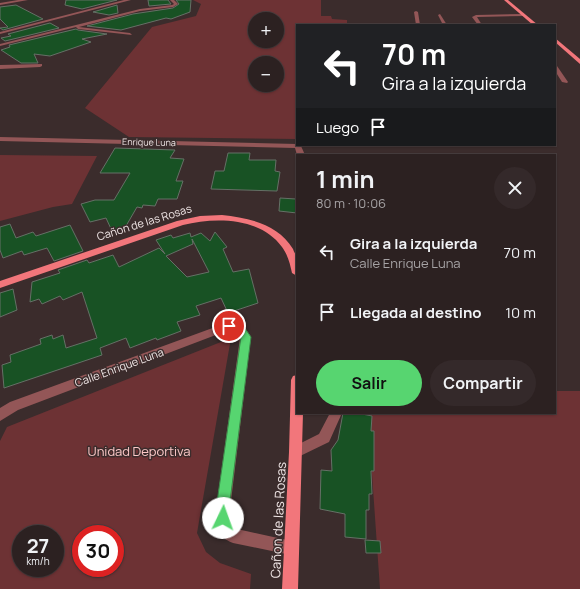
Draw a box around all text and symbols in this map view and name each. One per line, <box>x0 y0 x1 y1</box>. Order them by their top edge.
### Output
map controls <box>248 12 284 92</box>
button: + <box>248 12 284 48</box>
text: 70 m <box>382 35 446 73</box>
icon: left <box>316 40 368 92</box>
button: − <box>248 56 284 92</box>
text: Gira a la izquierda <box>382 71 526 95</box>
icon: arrive <box>367 116 389 138</box>
text: Luego <box>316 117 359 138</box>
street label: Enrique Luna <box>122 135 176 149</box>
text: 1 min <box>316 162 375 195</box>
button: close <box>494 167 536 209</box>
text: 80 m · 10:06 <box>316 194 386 212</box>
street label: Cañon de las Rosas <box>95 200 194 244</box>
text: Gira a la izquierda <box>350 233 477 254</box>
icon: left <box>316 241 338 263</box>
text: 70 m <box>504 242 536 263</box>
text: Calle Enrique Luna <box>350 254 461 272</box>
icon: arrive <box>316 301 338 323</box>
text: Llegada al destino <box>350 302 482 323</box>
text: 10 m <box>505 302 536 323</box>
pin <box>212 309 246 343</box>
icon: arrive <box>218 315 240 337</box>
street label: Calle Enrique Luna <box>72 344 166 390</box>
button: Salir <box>316 360 422 406</box>
button: Compartir <box>430 360 536 406</box>
park label: Unidad Deportiva <box>88 442 191 460</box>
street label: Cañon de las Rosas <box>266 461 290 579</box>
position arrow <box>202 497 244 539</box>
speed limit sign: 30 <box>72 525 124 577</box>
text: 27 <box>27 532 49 559</box>
text: km/h <box>26 554 50 568</box>

